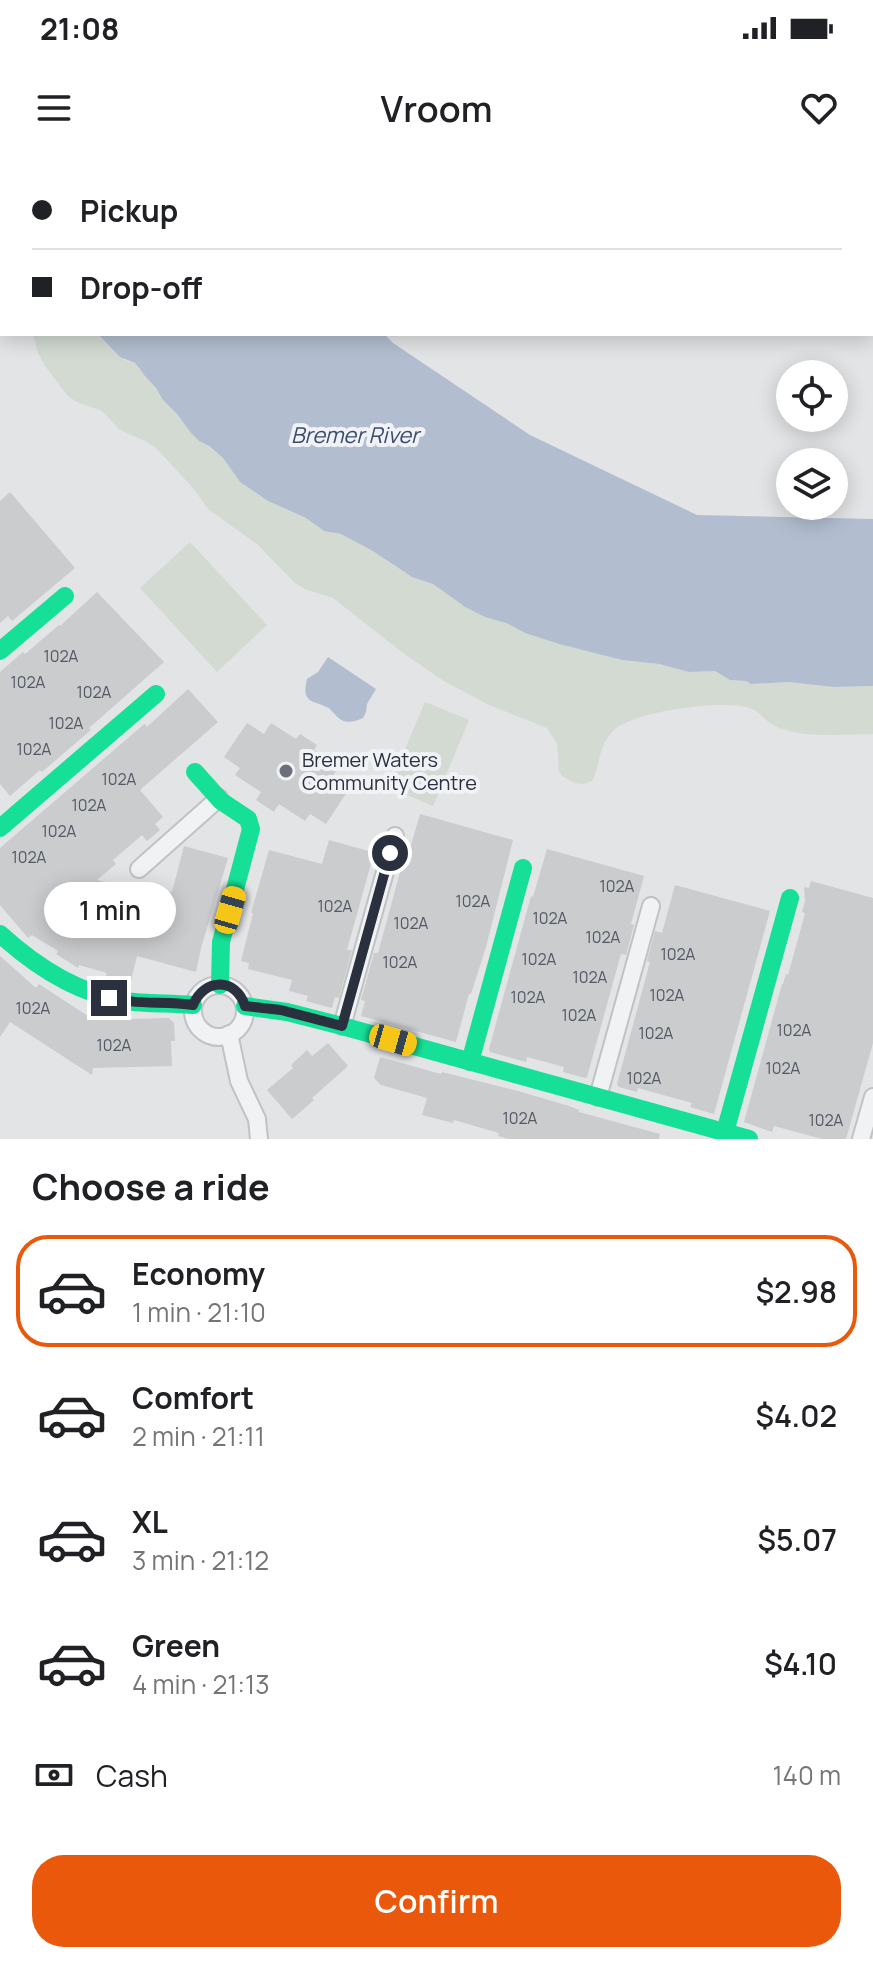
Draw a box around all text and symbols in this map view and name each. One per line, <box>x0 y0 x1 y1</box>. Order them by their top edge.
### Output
text: 21:08 <box>40 8 119 49</box>
text: Vroom <box>381 84 492 133</box>
icon: menu <box>32 86 76 130</box>
icon: heart <box>797 86 841 130</box>
text: Pickup <box>80 190 178 231</box>
text: Drop-off <box>80 267 202 308</box>
map controls <box>776 360 848 520</box>
button: locate <box>776 360 848 432</box>
water label: Bremer River <box>291 420 422 450</box>
button: layers <box>776 448 848 520</box>
house number: 102A <box>44 645 78 667</box>
house number: 102A <box>11 671 45 693</box>
house number: 102A <box>77 681 111 703</box>
house number: 102A <box>49 712 83 734</box>
house number: 102A <box>17 738 51 760</box>
place label: Bremer Waters Community Centre <box>302 746 477 796</box>
marker: Bremer Waters Community Centre <box>277 762 295 780</box>
house number: 102A <box>102 768 136 790</box>
house number: 102A <box>72 794 106 816</box>
house number: 102A <box>42 820 76 842</box>
route start <box>372 835 408 871</box>
house number: 102A <box>12 846 46 868</box>
house number: 102A <box>600 875 634 897</box>
callout: 1 min <box>43 882 175 938</box>
car <box>212 884 248 936</box>
house number: 102A <box>456 890 490 912</box>
text: 1 min <box>79 892 141 928</box>
house number: 102A <box>318 895 352 917</box>
house number: 102A <box>533 907 567 929</box>
house number: 102A <box>394 912 428 934</box>
house number: 102A <box>586 926 620 948</box>
house number: 102A <box>661 943 695 965</box>
house number: 102A <box>522 948 556 970</box>
house number: 102A <box>383 951 417 973</box>
house number: 102A <box>573 966 607 988</box>
route end <box>91 980 127 1016</box>
house number: 102A <box>650 984 684 1006</box>
house number: 102A <box>511 986 545 1008</box>
house number: 102A <box>16 997 50 1019</box>
house number: 102A <box>562 1004 596 1026</box>
house number: 102A <box>777 1019 811 1041</box>
car <box>367 1022 419 1058</box>
house number: 102A <box>639 1022 673 1044</box>
house number: 102A <box>97 1034 131 1056</box>
house number: 102A <box>766 1057 800 1079</box>
house number: 102A <box>627 1067 661 1089</box>
house number: 102A <box>503 1107 537 1129</box>
house number: 102A <box>809 1109 843 1131</box>
text: Choose a ride <box>32 1162 270 1211</box>
text: Economy <box>132 1253 265 1294</box>
icon: car <box>36 1255 108 1327</box>
text: $2.98 <box>756 1271 837 1312</box>
text: 1 min · 21:10 <box>132 1294 266 1330</box>
text: Comfort <box>132 1377 254 1418</box>
icon: car <box>36 1379 108 1451</box>
text: $4.02 <box>756 1395 837 1436</box>
text: 2 min · 21:11 <box>132 1418 265 1454</box>
text: XL <box>132 1501 168 1542</box>
icon: car <box>36 1503 108 1575</box>
text: $5.07 <box>757 1519 837 1560</box>
text: 3 min · 21:12 <box>132 1542 269 1578</box>
text: Green <box>132 1625 220 1666</box>
icon: car <box>36 1627 108 1699</box>
text: $4.10 <box>764 1643 837 1684</box>
text: 4 min · 21:13 <box>132 1666 270 1702</box>
icon: cash <box>32 1753 76 1797</box>
text: Cash <box>96 1755 168 1796</box>
text: 140 m <box>772 1757 841 1793</box>
button: Confirm <box>32 1855 841 1947</box>

